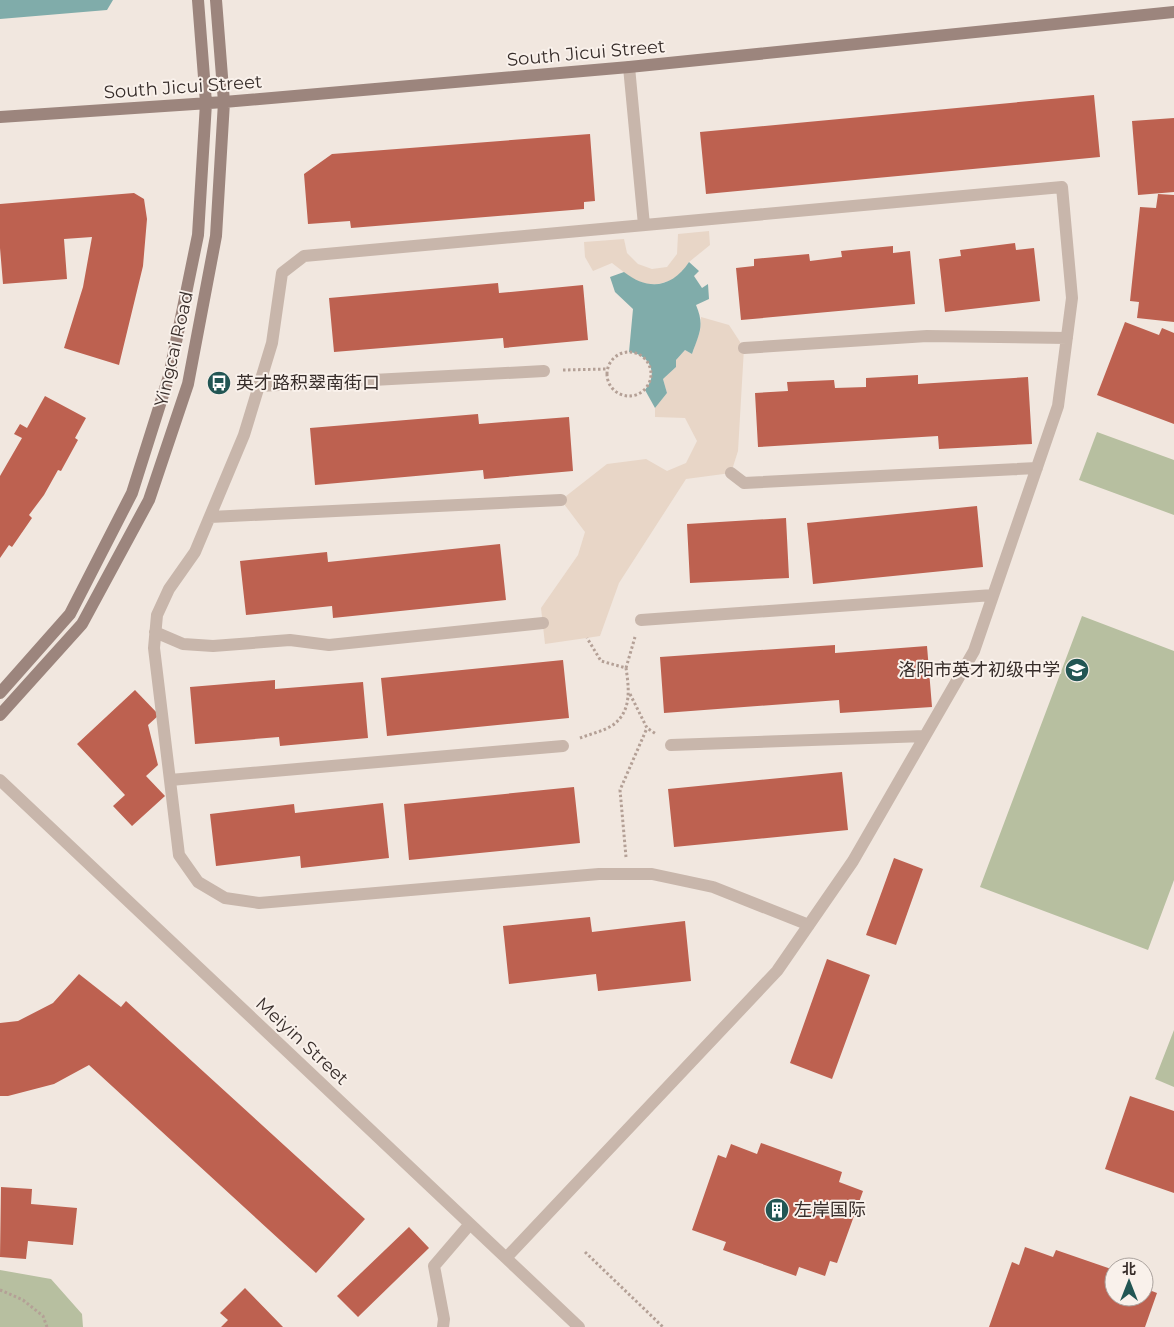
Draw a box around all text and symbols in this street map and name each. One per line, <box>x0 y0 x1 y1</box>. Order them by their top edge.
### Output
street label: South Jicui Street <box>506 35 666 71</box>
street label: South Jicui Street <box>103 70 263 104</box>
street label: Yingcai Road <box>150 289 198 409</box>
bus stop icon: 英才路积翠南街口 <box>206 370 232 396</box>
place label: 英才路积翠南街口 <box>236 372 380 394</box>
school or university icon: 洛阳市英才初级中学 <box>1064 657 1090 683</box>
place label: 洛阳市英才初级中学 <box>898 659 1060 681</box>
street label: Meiyin Street <box>251 992 353 1090</box>
building icon: 左岸国际 <box>764 1197 790 1223</box>
place label: 左岸国际 <box>794 1199 866 1221</box>
north arrow <box>1104 1257 1154 1307</box>
text: 北 <box>1122 1260 1136 1278</box>

